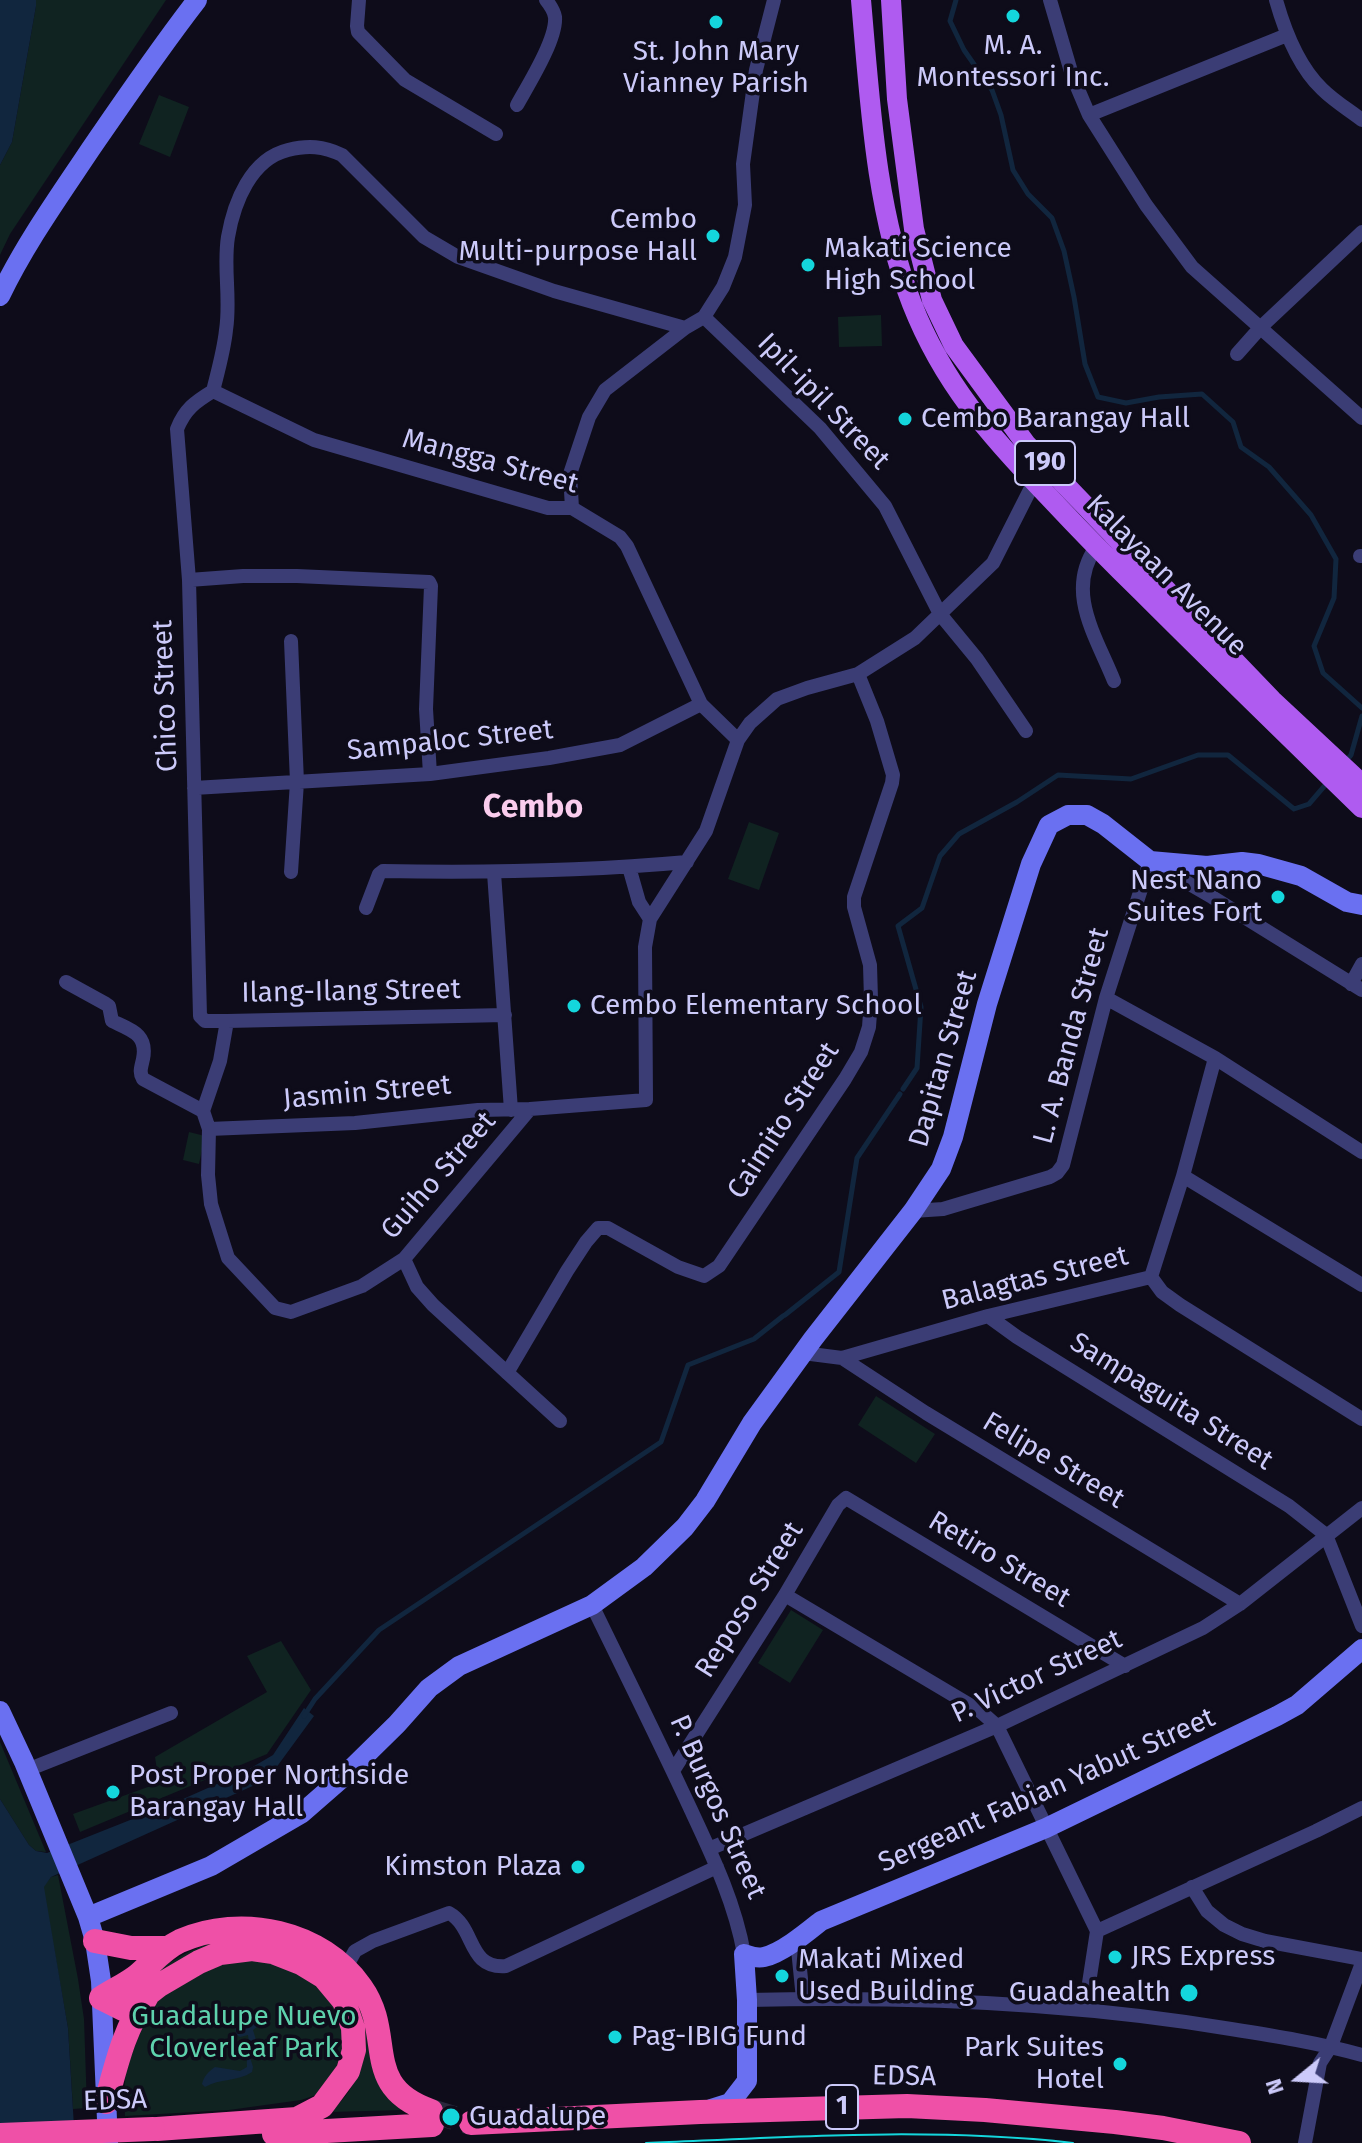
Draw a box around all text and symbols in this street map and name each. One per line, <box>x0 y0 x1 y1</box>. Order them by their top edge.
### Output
marker: M. A. Montessori Inc. <box>1004 7 1022 25</box>
marker: St. John Mary Vianney Parish <box>707 13 725 31</box>
place label: M. A. Montessori Inc. <box>917 29 1109 95</box>
place label: St. John Mary Vianney Parish <box>623 35 809 101</box>
place label: Cembo Multi-purpose Hall <box>459 203 697 269</box>
marker: Cembo Multi-purpose Hall <box>704 227 722 245</box>
place label: Makati Science High School <box>824 232 1012 298</box>
marker: Makati Science High School <box>799 256 817 274</box>
street label: Ipil-ipil Street <box>750 327 896 477</box>
place label: Cembo Barangay Hall <box>921 402 1190 436</box>
marker: Cembo Barangay Hall <box>896 410 914 428</box>
street label: Mangga Street <box>398 422 582 502</box>
road number: 190 <box>1015 441 1075 485</box>
street label: Kalayaan Avenue <box>1078 488 1254 664</box>
street label: Chico Street <box>147 619 185 773</box>
street label: Sampaloc Street <box>345 713 555 769</box>
district label: Cembo <box>483 789 583 827</box>
place label: Nest Nano Suites Fort <box>1127 864 1262 930</box>
marker: Nest Nano Suites Fort <box>1269 888 1287 906</box>
street label: L. A. Banda Street <box>1027 924 1117 1148</box>
street label: Dapitan Street <box>903 967 985 1151</box>
street label: Ilang-Ilang Street <box>241 973 461 1011</box>
place label: Cembo Elementary School <box>590 989 922 1023</box>
marker: Cembo Elementary School <box>565 997 583 1015</box>
street label: Caimito Street <box>721 1036 847 1206</box>
street label: Jasmin Street <box>282 1069 452 1117</box>
street label: Guiho Street <box>374 1105 504 1247</box>
street label: Balagtas Street <box>938 1240 1132 1318</box>
street label: Sampaguita Street <box>1063 1326 1279 1478</box>
street label: Felipe Street <box>976 1406 1130 1516</box>
street label: Retiro Street <box>922 1505 1076 1615</box>
street label: Reposo Street <box>689 1516 811 1684</box>
street label: P. Victor Street <box>946 1623 1128 1731</box>
street label: Sergeant Fabian Yabut Street <box>873 1701 1221 1881</box>
street label: P. Burgos Street <box>661 1710 773 1904</box>
place label: Post Proper Northside Barangay Hall <box>129 1759 409 1825</box>
marker: Post Proper Northside Barangay Hall <box>104 1783 122 1801</box>
place label: Kimston Plaza <box>384 1850 562 1884</box>
marker: Kimston Plaza <box>569 1858 587 1876</box>
place label: JRS Express <box>1131 1940 1275 1974</box>
place label: Makati Mixed Used Building <box>798 1943 974 2009</box>
marker: JRS Express <box>1106 1948 1124 1966</box>
marker: Makati Mixed Used Building <box>773 1967 791 1985</box>
place label: Guadahealth <box>1009 1976 1171 2010</box>
marker: Guadahealth <box>1178 1982 1200 2004</box>
park label: Guadalupe Nuevo Cloverleaf Park <box>131 2000 357 2066</box>
place label: Pag-IBIG Fund <box>631 2020 807 2054</box>
marker: Pag-IBIG Fund <box>606 2028 624 2046</box>
place label: Park Suites Hotel <box>964 2031 1104 2097</box>
north arrow <box>1258 2039 1338 2119</box>
marker: Park Suites Hotel <box>1111 2055 1129 2073</box>
street label: EDSA <box>872 2060 936 2094</box>
text: N <box>1260 2075 1290 2098</box>
street label: EDSA <box>82 2083 148 2119</box>
road number: 1 <box>826 2085 858 2129</box>
place label: Guadalupe <box>469 2100 606 2134</box>
marker: Guadalupe <box>440 2106 462 2128</box>

